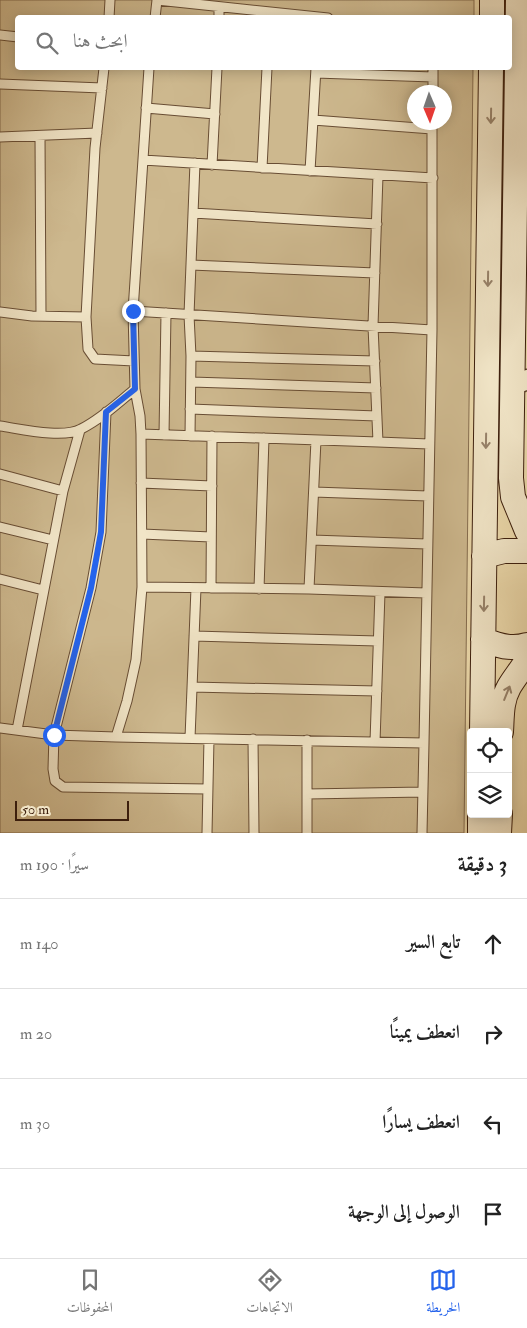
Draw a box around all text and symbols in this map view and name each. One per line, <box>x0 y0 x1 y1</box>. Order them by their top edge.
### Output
search box <box>15 15 512 70</box>
icon: search <box>33 29 61 57</box>
text: ابحث هنا <box>73 29 128 53</box>
north arrow <box>407 85 452 130</box>
one-way arrow <box>486 108 495 124</box>
one-way arrow <box>483 270 493 286</box>
route end <box>122 300 145 323</box>
one-way arrow <box>481 432 491 449</box>
one-way arrow <box>479 595 489 611</box>
one-way arrow <box>503 686 512 701</box>
route start <box>43 724 66 747</box>
map controls <box>467 728 512 818</box>
button: locate <box>467 728 512 773</box>
button: layers <box>467 773 512 818</box>
scale bar <box>15 798 129 821</box>
text: 50 m <box>22 801 49 818</box>
text: 3 دقيقة <box>458 851 507 878</box>
text: سيرًا · 190 m <box>20 855 89 875</box>
text: تابع السير <box>406 930 460 954</box>
icon: ahead <box>479 930 507 958</box>
text: 140 m <box>20 934 58 954</box>
text: انعطف يمينًا <box>390 1020 460 1044</box>
icon: right <box>479 1020 507 1048</box>
text: 20 m <box>20 1024 52 1044</box>
text: انعطف يسارًا <box>382 1110 460 1134</box>
icon: left <box>479 1110 507 1138</box>
text: 30 m <box>20 1114 50 1134</box>
text: الوصول إلى الوجهة <box>348 1200 460 1224</box>
icon: arrive <box>479 1200 507 1228</box>
tab: المحفوظات <box>67 1266 113 1321</box>
tab: الاتجاهات <box>246 1266 293 1321</box>
tab: الخريطة <box>426 1266 460 1321</box>

